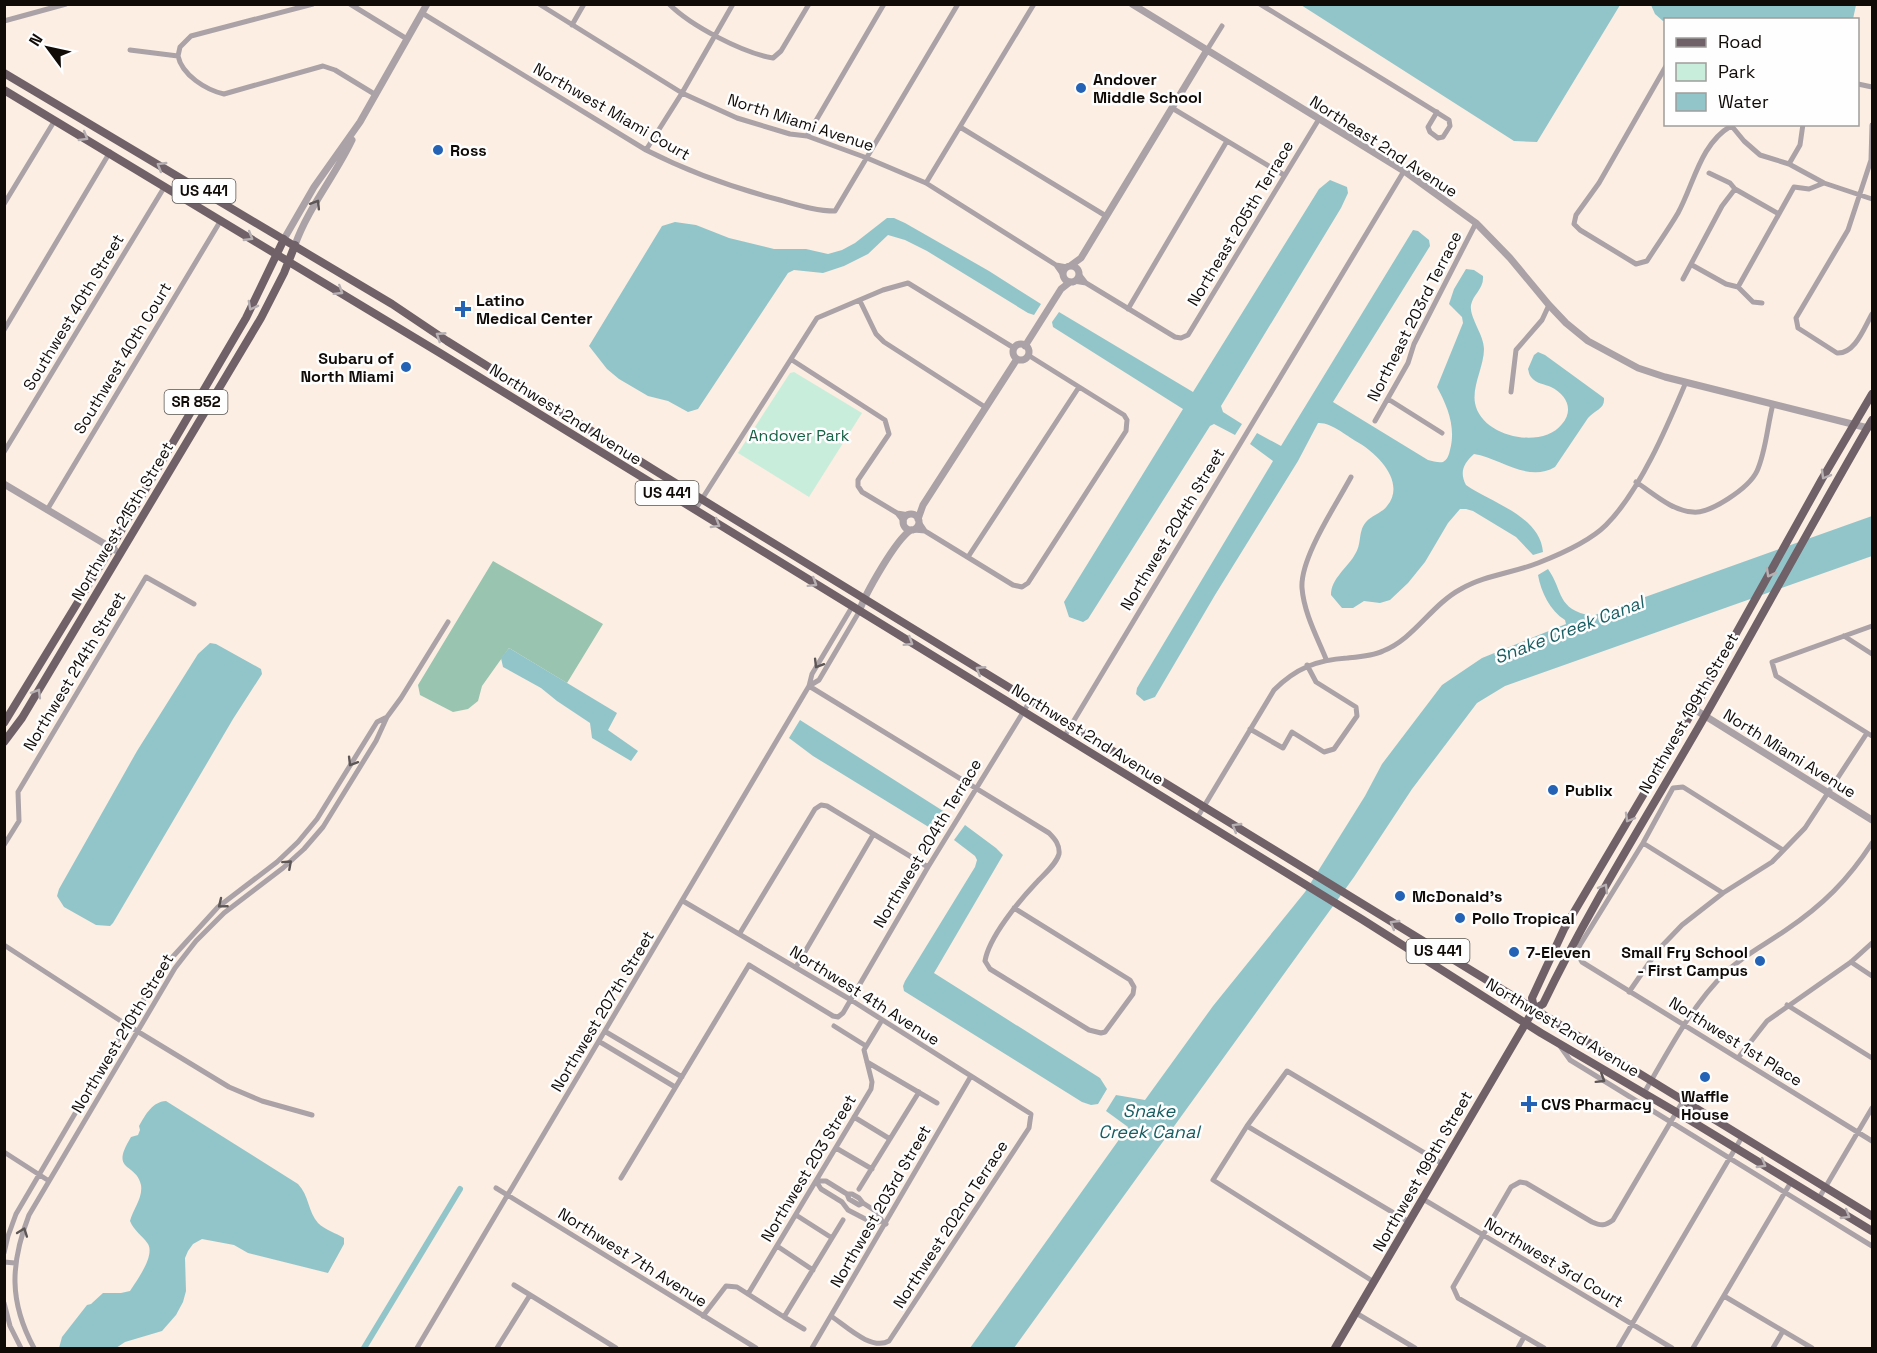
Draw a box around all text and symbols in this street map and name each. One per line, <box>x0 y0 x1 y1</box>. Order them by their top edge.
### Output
north arrow <box>18 18 78 78</box>
legend <box>1664 18 1859 126</box>
text: N <box>24 30 48 50</box>
text: Road <box>1718 30 1762 53</box>
street label: Northwest Miami Court <box>530 58 694 165</box>
text: Park <box>1718 60 1756 83</box>
place label: Andover Middle School <box>1093 69 1202 108</box>
marker: Andover Middle School <box>1074 81 1088 95</box>
street label: North Miami Avenue <box>725 89 877 156</box>
text: Water <box>1718 90 1769 113</box>
street label: Northeast 2nd Avenue <box>1306 91 1462 202</box>
one-way arrow <box>78 129 88 141</box>
street label: Northeast 205th Terrace <box>1183 137 1298 310</box>
place label: Ross <box>450 140 487 161</box>
marker: Ross <box>431 143 445 157</box>
one-way arrow <box>157 162 167 173</box>
road number: US 441 <box>172 179 236 203</box>
one-way arrow <box>309 200 321 210</box>
street label: Northeast 203rd Terrace <box>1362 228 1467 405</box>
one-way arrow <box>243 229 253 241</box>
street label: Southwest 40th Street <box>18 230 128 394</box>
street label: Southwest 40th Court <box>69 279 176 438</box>
one-way arrow <box>333 283 343 295</box>
place label: Latino Medical Center <box>476 290 593 329</box>
one-way arrow <box>248 300 259 311</box>
marker: Latino Medical Center <box>454 300 472 318</box>
one-way arrow <box>436 332 446 344</box>
place label: Subaru of North Miami <box>300 348 394 387</box>
street label: Northwest 2nd Avenue <box>486 359 646 470</box>
marker: Subaru of North Miami <box>399 360 413 374</box>
road number: SR 852 <box>164 390 228 414</box>
park label: Andover Park <box>749 425 850 446</box>
street label: Northwest 215th Street <box>67 438 178 604</box>
street label: Northwest 204th Street <box>1116 444 1229 614</box>
one-way arrow <box>1821 469 1832 479</box>
road number: US 441 <box>636 481 698 505</box>
one-way arrow <box>710 516 720 528</box>
one-way arrow <box>1766 567 1777 577</box>
one-way arrow <box>807 576 817 588</box>
street label: Northwest 214th Street <box>19 588 130 755</box>
water label: Snake Creek Canal <box>1491 590 1649 669</box>
street label: Northwest 199th Street <box>1634 629 1743 797</box>
one-way arrow <box>903 635 913 647</box>
one-way arrow <box>814 658 825 668</box>
one-way arrow <box>976 666 986 678</box>
street label: Northwest 2nd Avenue <box>1008 679 1168 790</box>
one-way arrow <box>29 689 41 699</box>
street label: North Miami Avenue <box>1719 704 1860 803</box>
street label: Northwest 204th Terrace <box>869 755 986 932</box>
one-way arrow <box>348 756 360 766</box>
place label: Publix <box>1565 780 1613 801</box>
marker: Publix <box>1546 783 1560 797</box>
one-way arrow <box>1625 812 1637 822</box>
one-way arrow <box>1232 823 1242 835</box>
one-way arrow <box>281 860 292 871</box>
one-way arrow <box>1596 884 1608 894</box>
place label: McDonald's <box>1412 886 1502 907</box>
marker: McDonald's <box>1393 889 1407 903</box>
one-way arrow <box>218 897 229 908</box>
place label: Pollo Tropical <box>1472 908 1575 929</box>
marker: Pollo Tropical <box>1453 911 1467 925</box>
one-way arrow <box>1390 920 1400 932</box>
street label: Northwest 207th Street <box>546 927 659 1096</box>
road number: US 441 <box>1406 939 1470 963</box>
street label: Northwest 4th Avenue <box>786 941 944 1050</box>
place label: 7-Eleven <box>1526 942 1591 963</box>
place label: Small Fry School - First Campus <box>1621 942 1748 981</box>
marker: 7-Eleven <box>1507 945 1521 959</box>
street label: Northwest 210th Street <box>66 950 178 1117</box>
marker: Small Fry School - First Campus <box>1753 954 1767 968</box>
street label: Northwest 2nd Avenue <box>1482 973 1643 1082</box>
street label: Northwest 1st Place <box>1665 992 1806 1091</box>
marker: Waffle House <box>1698 1070 1712 1084</box>
one-way arrow <box>1595 1072 1605 1084</box>
place label: Waffle House <box>1681 1086 1729 1125</box>
street label: Northwest 199th Street <box>1368 1087 1477 1255</box>
street label: Northwest 203 Street <box>756 1091 861 1246</box>
place label: CVS Pharmacy <box>1541 1094 1652 1115</box>
marker: CVS Pharmacy <box>1522 1097 1536 1111</box>
water label: Snake Creek Canal <box>1098 1099 1202 1143</box>
street label: Northwest 203rd Street <box>825 1121 936 1291</box>
street label: Northwest 202nd Terrace <box>888 1136 1013 1312</box>
one-way arrow <box>1756 1156 1766 1168</box>
street label: Northwest 7th Avenue <box>554 1203 711 1312</box>
one-way arrow <box>1840 1207 1850 1219</box>
street label: Northwest 3rd Court <box>1480 1213 1627 1312</box>
one-way arrow <box>15 1227 28 1238</box>

